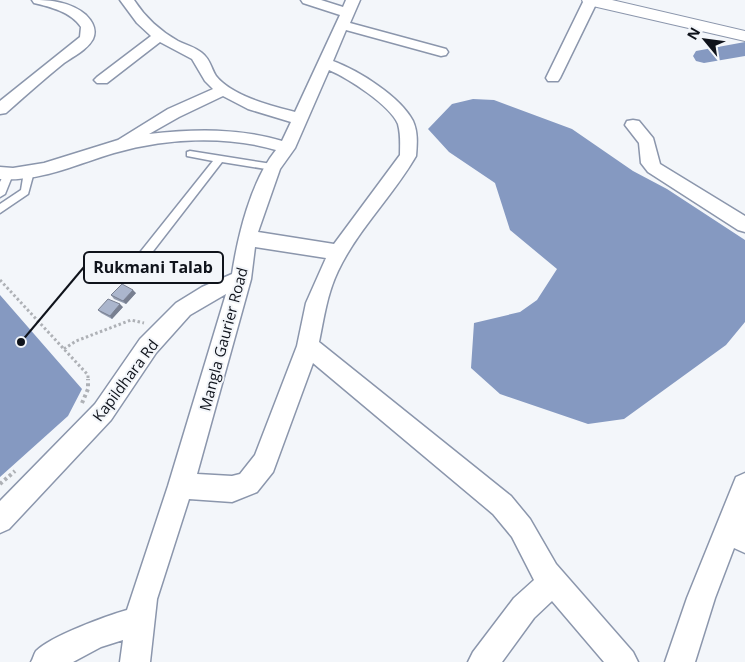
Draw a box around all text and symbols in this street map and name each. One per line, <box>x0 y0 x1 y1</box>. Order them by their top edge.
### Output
north arrow <box>680 15 730 65</box>
text: N <box>682 24 704 43</box>
callout: Rukmani Talab <box>84 252 223 283</box>
text: Rukmani Talab <box>93 256 213 278</box>
street label: Mangla Gaurier Road <box>194 265 252 413</box>
street label: Kapildhara Rd <box>88 335 162 425</box>

